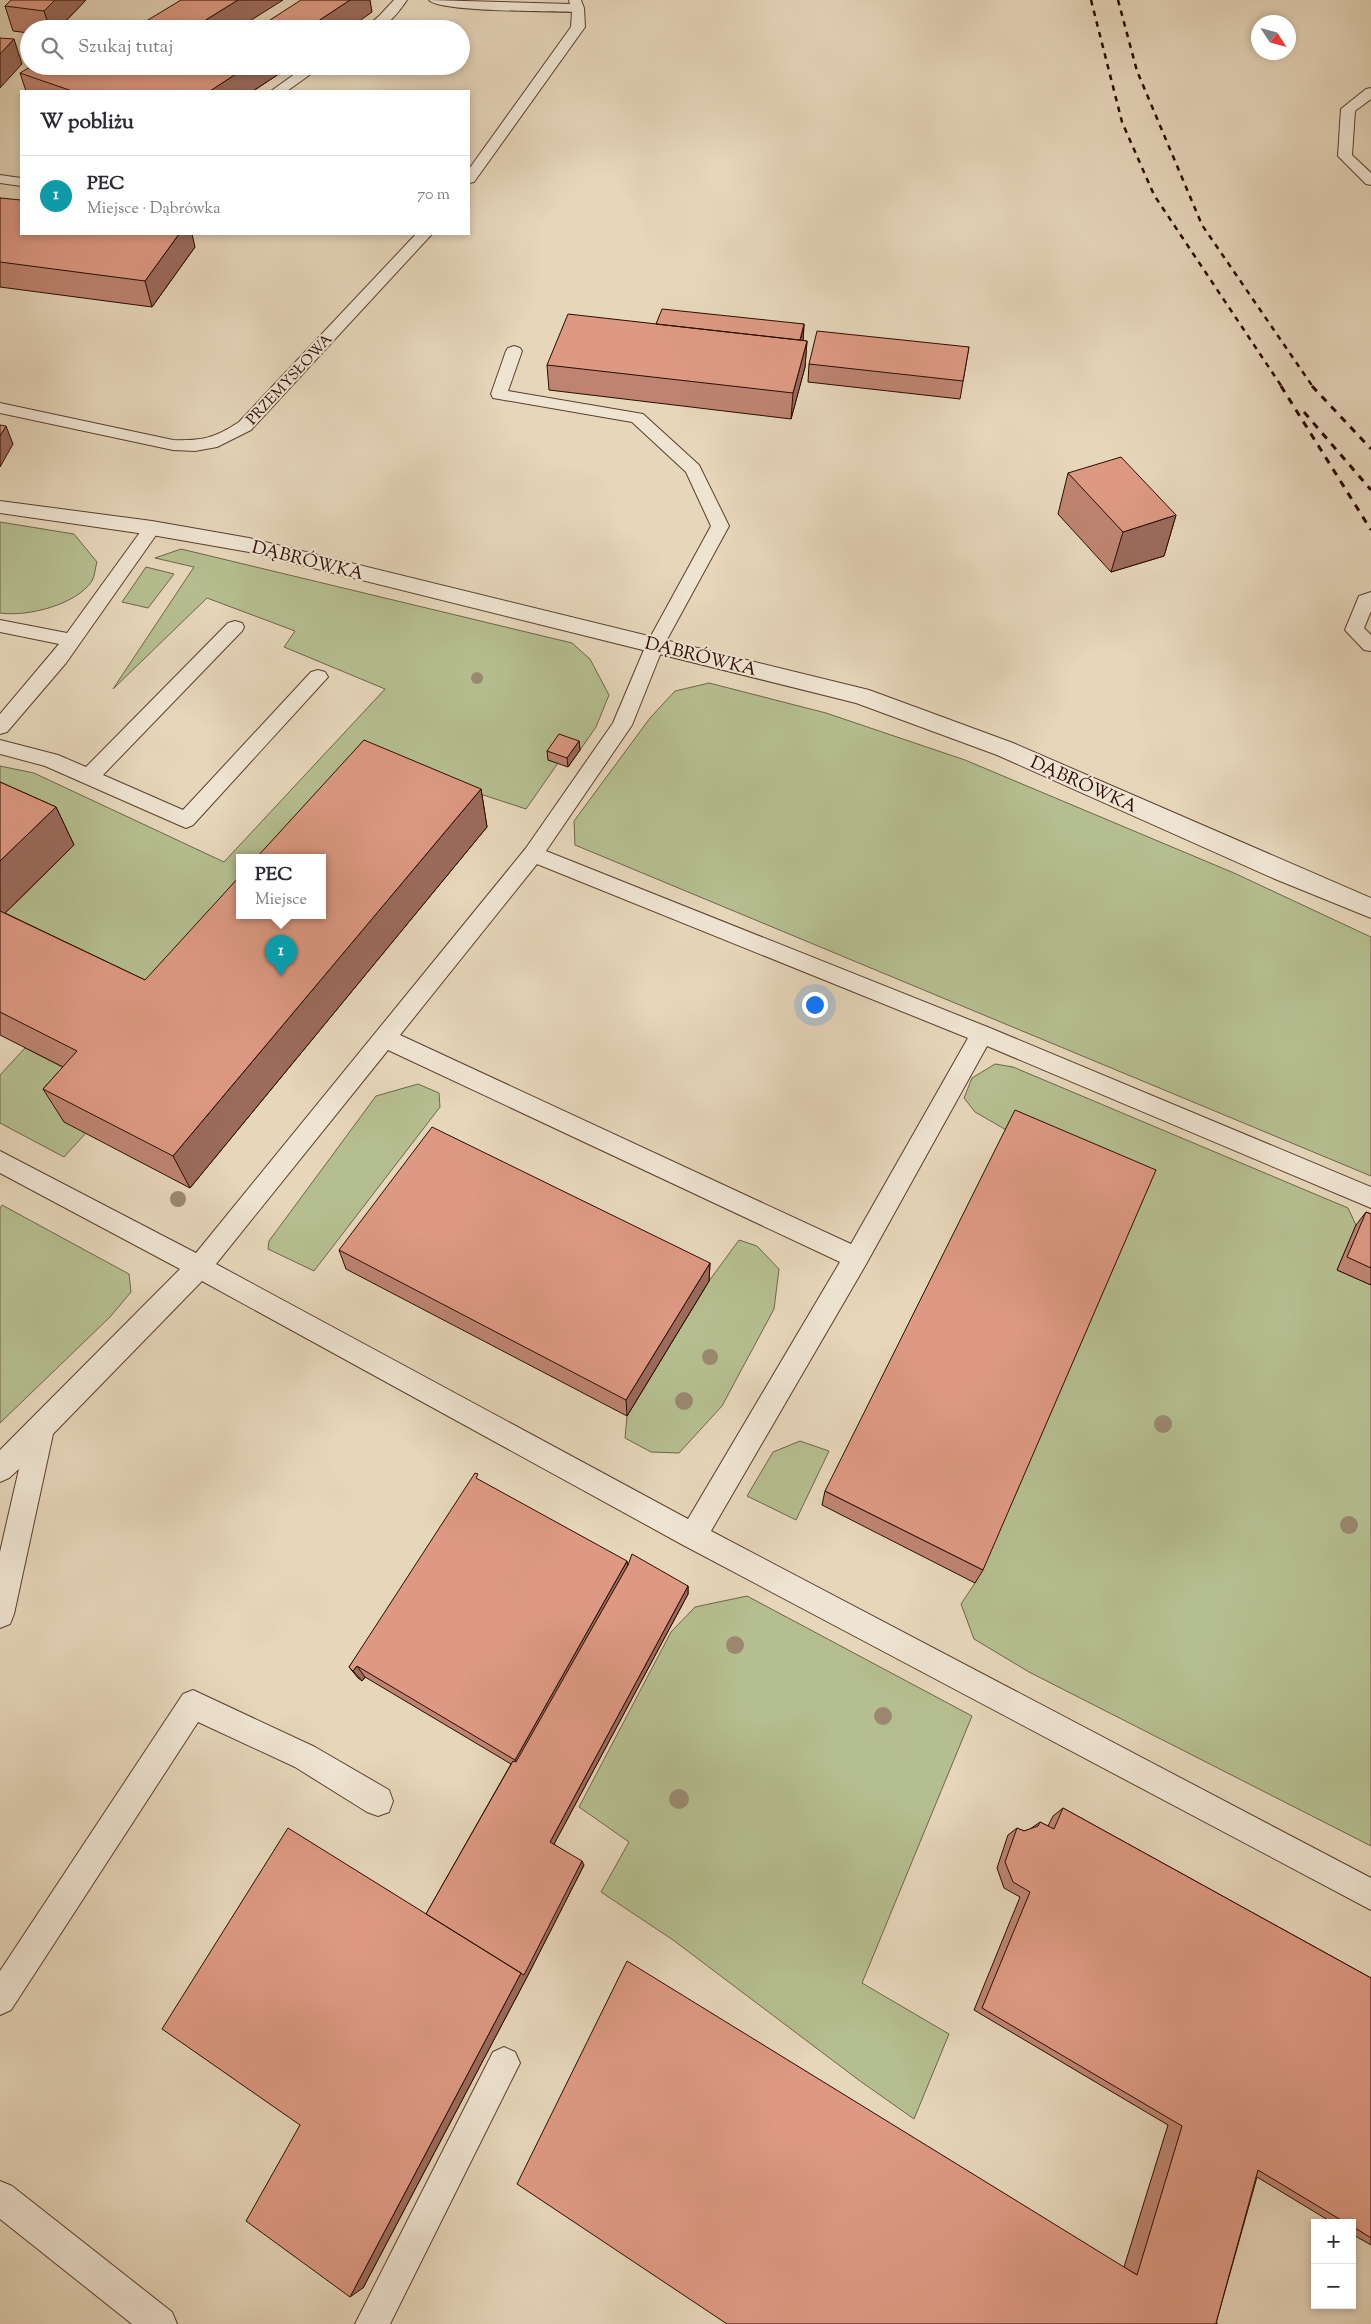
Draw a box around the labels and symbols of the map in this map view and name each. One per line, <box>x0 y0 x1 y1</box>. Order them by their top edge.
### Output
north arrow <box>1251 15 1296 60</box>
street label: PRZEMYSŁOWA <box>242 330 338 430</box>
street label: DĄBRÓWKA <box>249 535 367 588</box>
street label: DĄBRÓWKA <box>642 631 760 684</box>
street label: DĄBRÓWKA <box>1026 750 1141 821</box>
pin: 1 <box>265 935 297 976</box>
your location <box>802 992 828 1018</box>

